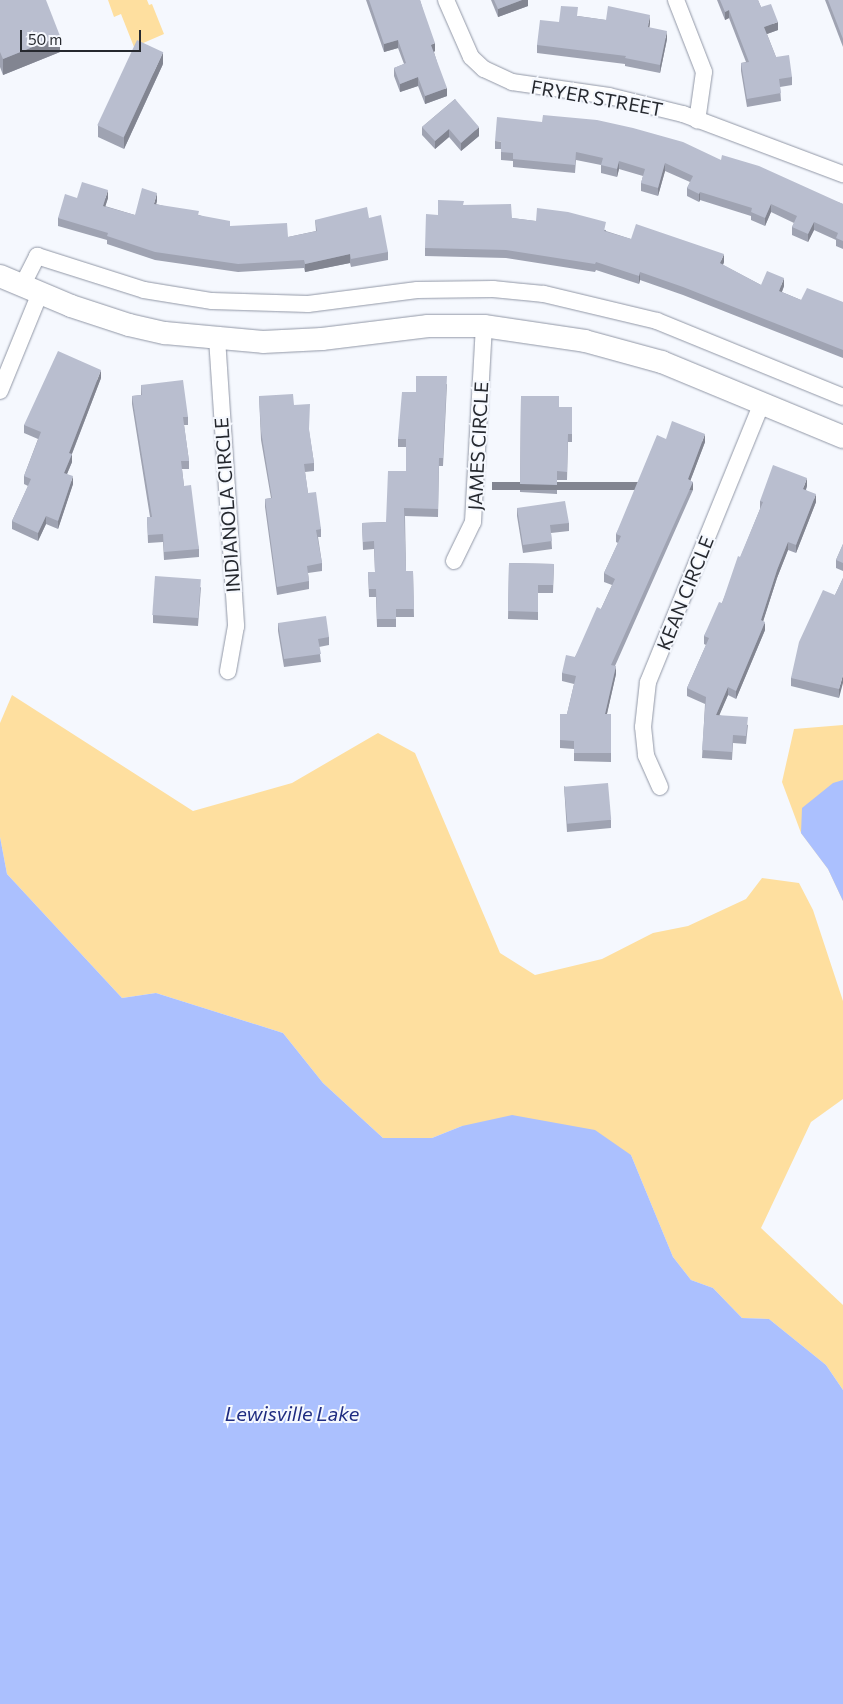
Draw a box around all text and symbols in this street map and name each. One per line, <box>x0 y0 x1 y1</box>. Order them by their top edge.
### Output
scale bar <box>22 20 144 52</box>
text: 50 m <box>28 30 62 48</box>
street label: FRYER STREET <box>529 75 665 121</box>
street label: JAMES CIRCLE <box>463 381 493 511</box>
street label: INDIANOLA CIRCLE <box>210 417 244 593</box>
street label: KEAN CIRCLE <box>652 533 718 653</box>
water label: Lewisville Lake <box>225 1401 359 1425</box>

